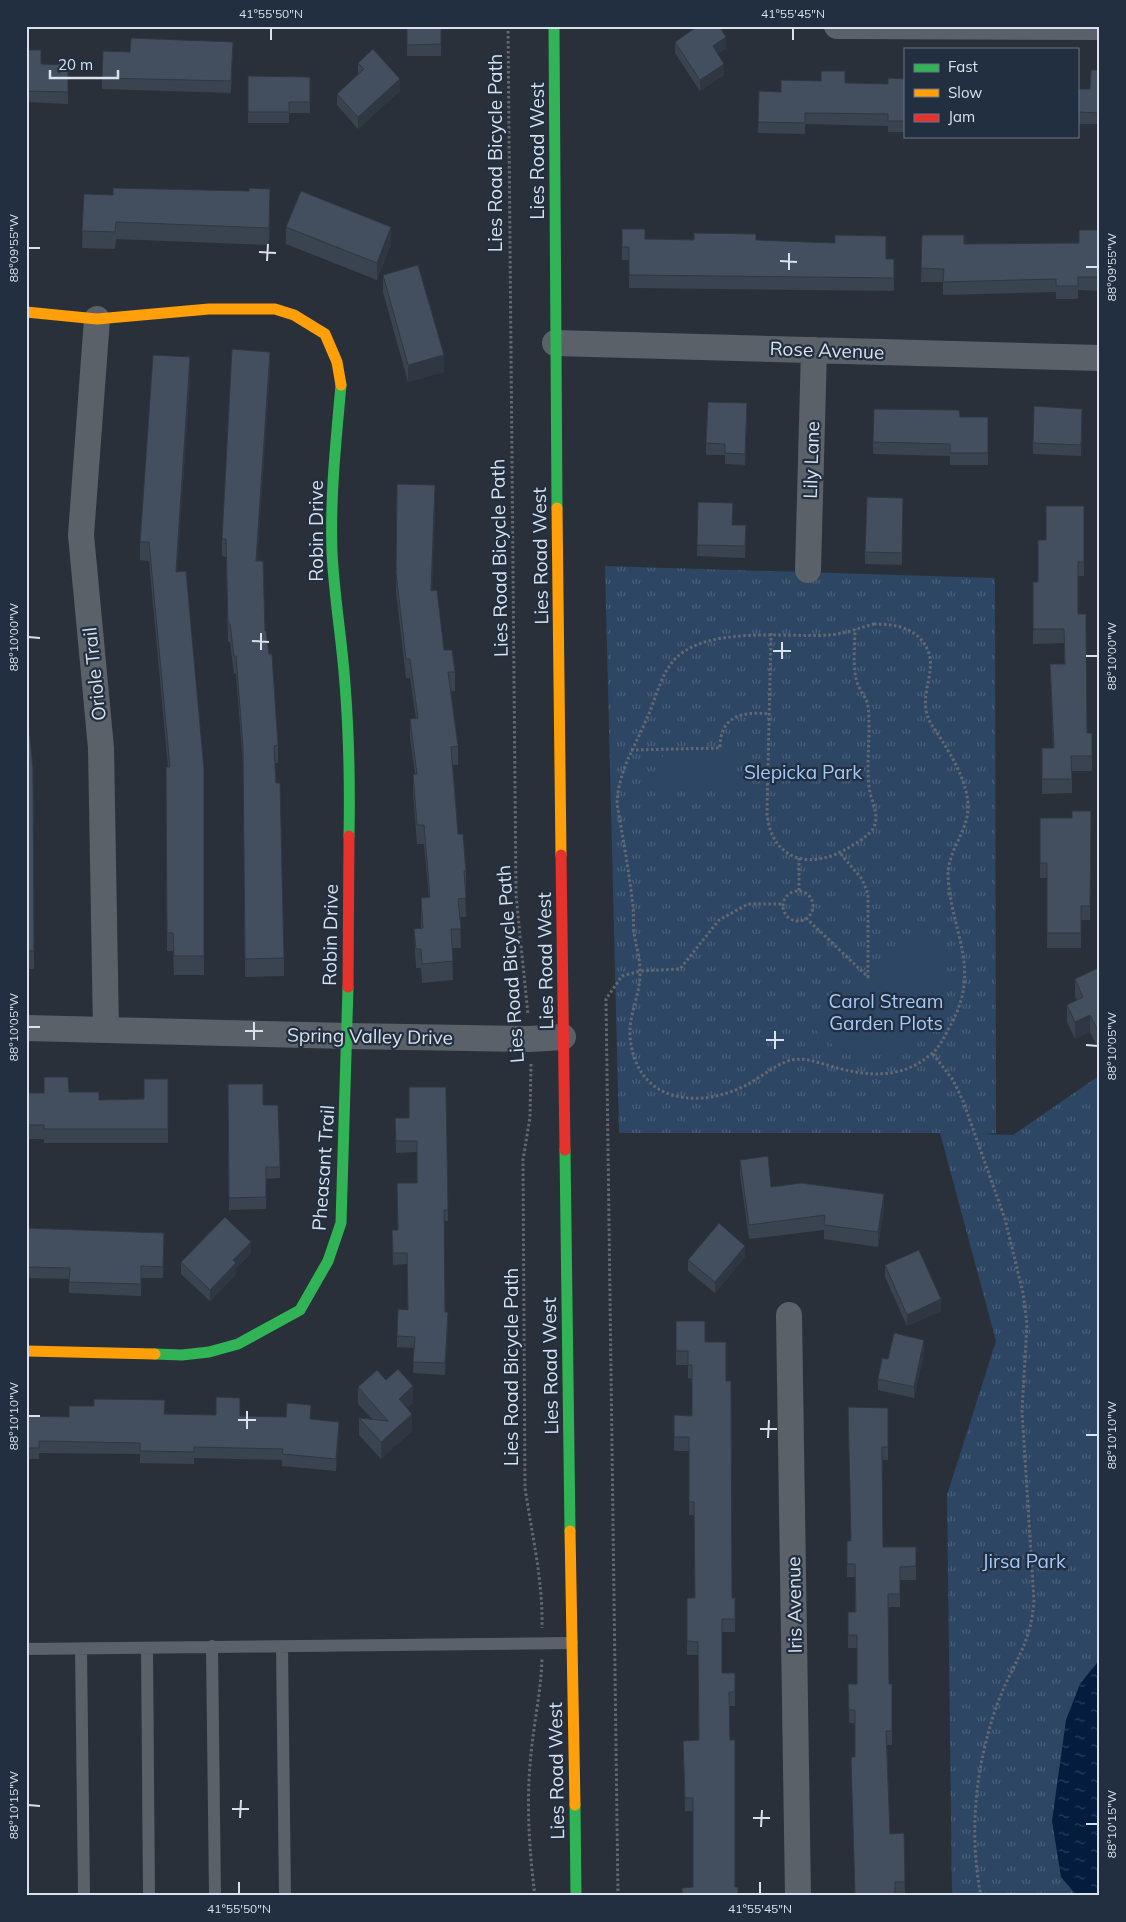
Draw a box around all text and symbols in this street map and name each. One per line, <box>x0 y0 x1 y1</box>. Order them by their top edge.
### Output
text: 41°55'50"N <box>239 6 303 21</box>
text: 41°55'45"N <box>761 6 825 21</box>
scale bar <box>50 48 118 80</box>
legend <box>904 48 1078 138</box>
street label: Lies Road Bicycle Path <box>483 54 507 252</box>
text: 20 m <box>58 55 93 74</box>
text: Fast <box>948 57 978 76</box>
street label: Lies Road West <box>525 82 549 220</box>
text: Slow <box>948 83 982 102</box>
text: Jam <box>948 107 975 126</box>
text: 88°09'55"W <box>6 214 21 282</box>
text: 88°09'55"W <box>1104 233 1119 301</box>
street label: Rose Avenue <box>769 336 885 364</box>
street label: Lily Lane <box>798 421 824 499</box>
street label: Lies Road Bicycle Path <box>485 459 513 657</box>
street label: Robin Drive <box>304 480 328 582</box>
street label: Lies Road West <box>527 487 553 625</box>
text: 88°10'00"W <box>6 603 21 671</box>
text: 88°10'00"W <box>1104 622 1119 690</box>
street label: Oriole Trail <box>77 626 111 722</box>
park label: Slepicka Park <box>744 760 862 784</box>
street label: Lies Road Bicycle Path <box>491 864 529 1064</box>
street label: Robin Drive <box>317 884 343 986</box>
street label: Lies Road West <box>532 892 558 1030</box>
park label: Carol Stream Garden Plots <box>829 989 943 1035</box>
text: 88°10'05"W <box>6 993 21 1061</box>
text: 88°10'05"W <box>1104 1012 1119 1080</box>
street label: Spring Valley Drive <box>287 1023 453 1049</box>
street label: Pheasant Trail <box>307 1104 339 1232</box>
street label: Lies Road Bicycle Path <box>499 1268 523 1466</box>
street label: Lies Road West <box>537 1297 563 1435</box>
text: 88°10'10"W <box>6 1382 21 1450</box>
text: 88°10'10"W <box>1104 1401 1119 1469</box>
park label: Jirsa Park <box>982 1549 1066 1573</box>
street label: Iris Avenue <box>781 1556 807 1654</box>
street label: Lies Road West <box>543 1702 569 1840</box>
text: 88°10'15"W <box>6 1771 21 1839</box>
text: 88°10'15"W <box>1104 1790 1119 1858</box>
text: 41°55'50"N <box>207 1901 271 1916</box>
text: 41°55'45"N <box>728 1901 792 1916</box>

